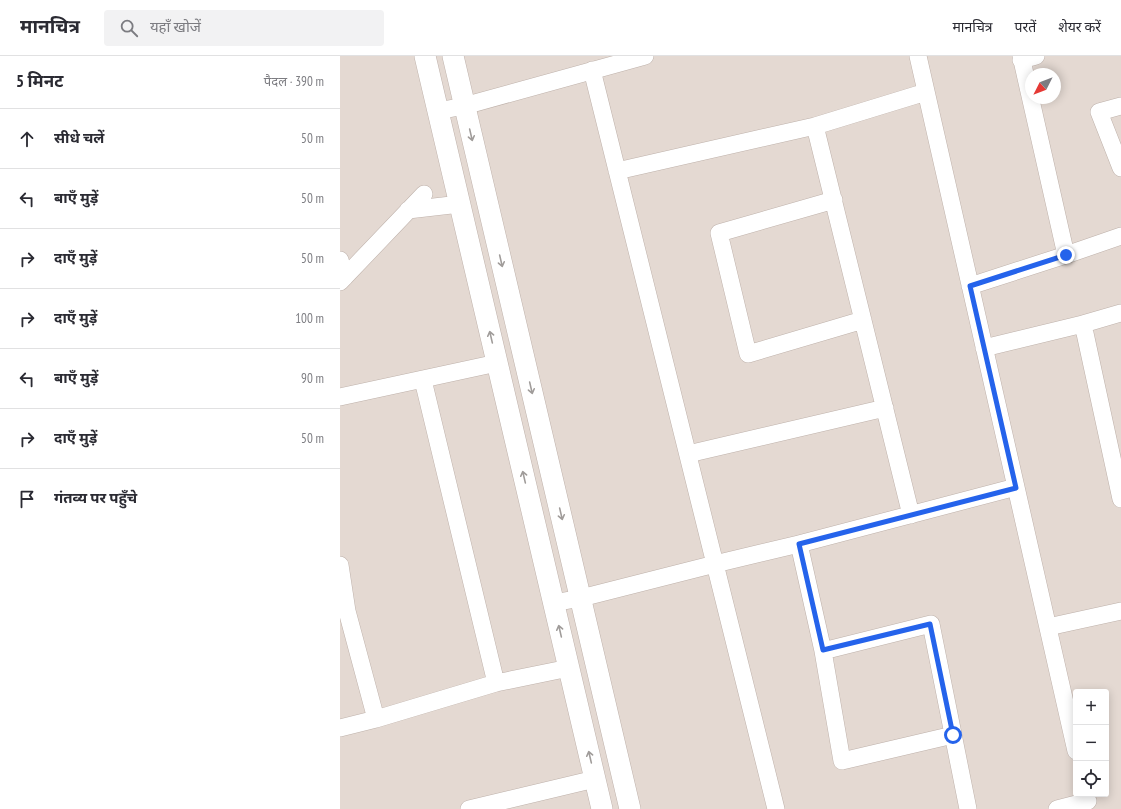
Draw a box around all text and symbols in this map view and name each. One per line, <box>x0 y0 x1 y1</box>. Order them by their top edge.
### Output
search box <box>104 10 384 46</box>
text: मानचित्र <box>20 14 80 38</box>
icon: search <box>118 17 140 39</box>
text: यहाँ खोजें <box>150 17 201 36</box>
text: मानचित्र <box>953 18 993 36</box>
text: परतें <box>1015 18 1036 36</box>
text: शेयर करें <box>1058 18 1101 36</box>
north arrow <box>1025 68 1061 104</box>
text: 5 मिनट <box>16 70 63 92</box>
text: पैदल · 390 m <box>264 73 324 90</box>
icon: ahead <box>16 128 38 150</box>
text: सीधे चलें <box>54 128 104 147</box>
one-way arrow <box>468 128 476 141</box>
text: 50 m <box>301 130 324 147</box>
icon: left <box>16 188 38 210</box>
text: बाएँ मुड़ें <box>54 188 98 207</box>
text: 50 m <box>301 190 324 207</box>
route end <box>1057 246 1075 264</box>
icon: right <box>16 248 38 270</box>
text: दाएँ मुड़ें <box>54 248 97 267</box>
text: 50 m <box>301 250 324 267</box>
one-way arrow <box>498 255 506 268</box>
icon: right <box>16 308 38 330</box>
text: दाएँ मुड़ें <box>54 308 97 327</box>
text: 100 m <box>295 310 324 327</box>
one-way arrow <box>487 331 494 344</box>
icon: left <box>16 368 38 390</box>
text: बाएँ मुड़ें <box>54 368 98 387</box>
text: 90 m <box>301 370 324 387</box>
one-way arrow <box>528 381 535 394</box>
icon: right <box>16 428 38 450</box>
text: दाएँ मुड़ें <box>54 428 97 447</box>
text: 50 m <box>301 430 324 447</box>
one-way arrow <box>519 471 527 484</box>
icon: arrive <box>16 488 38 510</box>
text: गंतव्य पर पहुँचे <box>54 488 137 507</box>
one-way arrow <box>558 508 565 521</box>
one-way arrow <box>555 625 563 638</box>
map controls <box>1073 689 1109 797</box>
button: + <box>1073 689 1109 725</box>
button: − <box>1073 725 1109 761</box>
route start <box>944 726 962 744</box>
one-way arrow <box>585 751 593 764</box>
button: locate <box>1073 761 1109 797</box>

